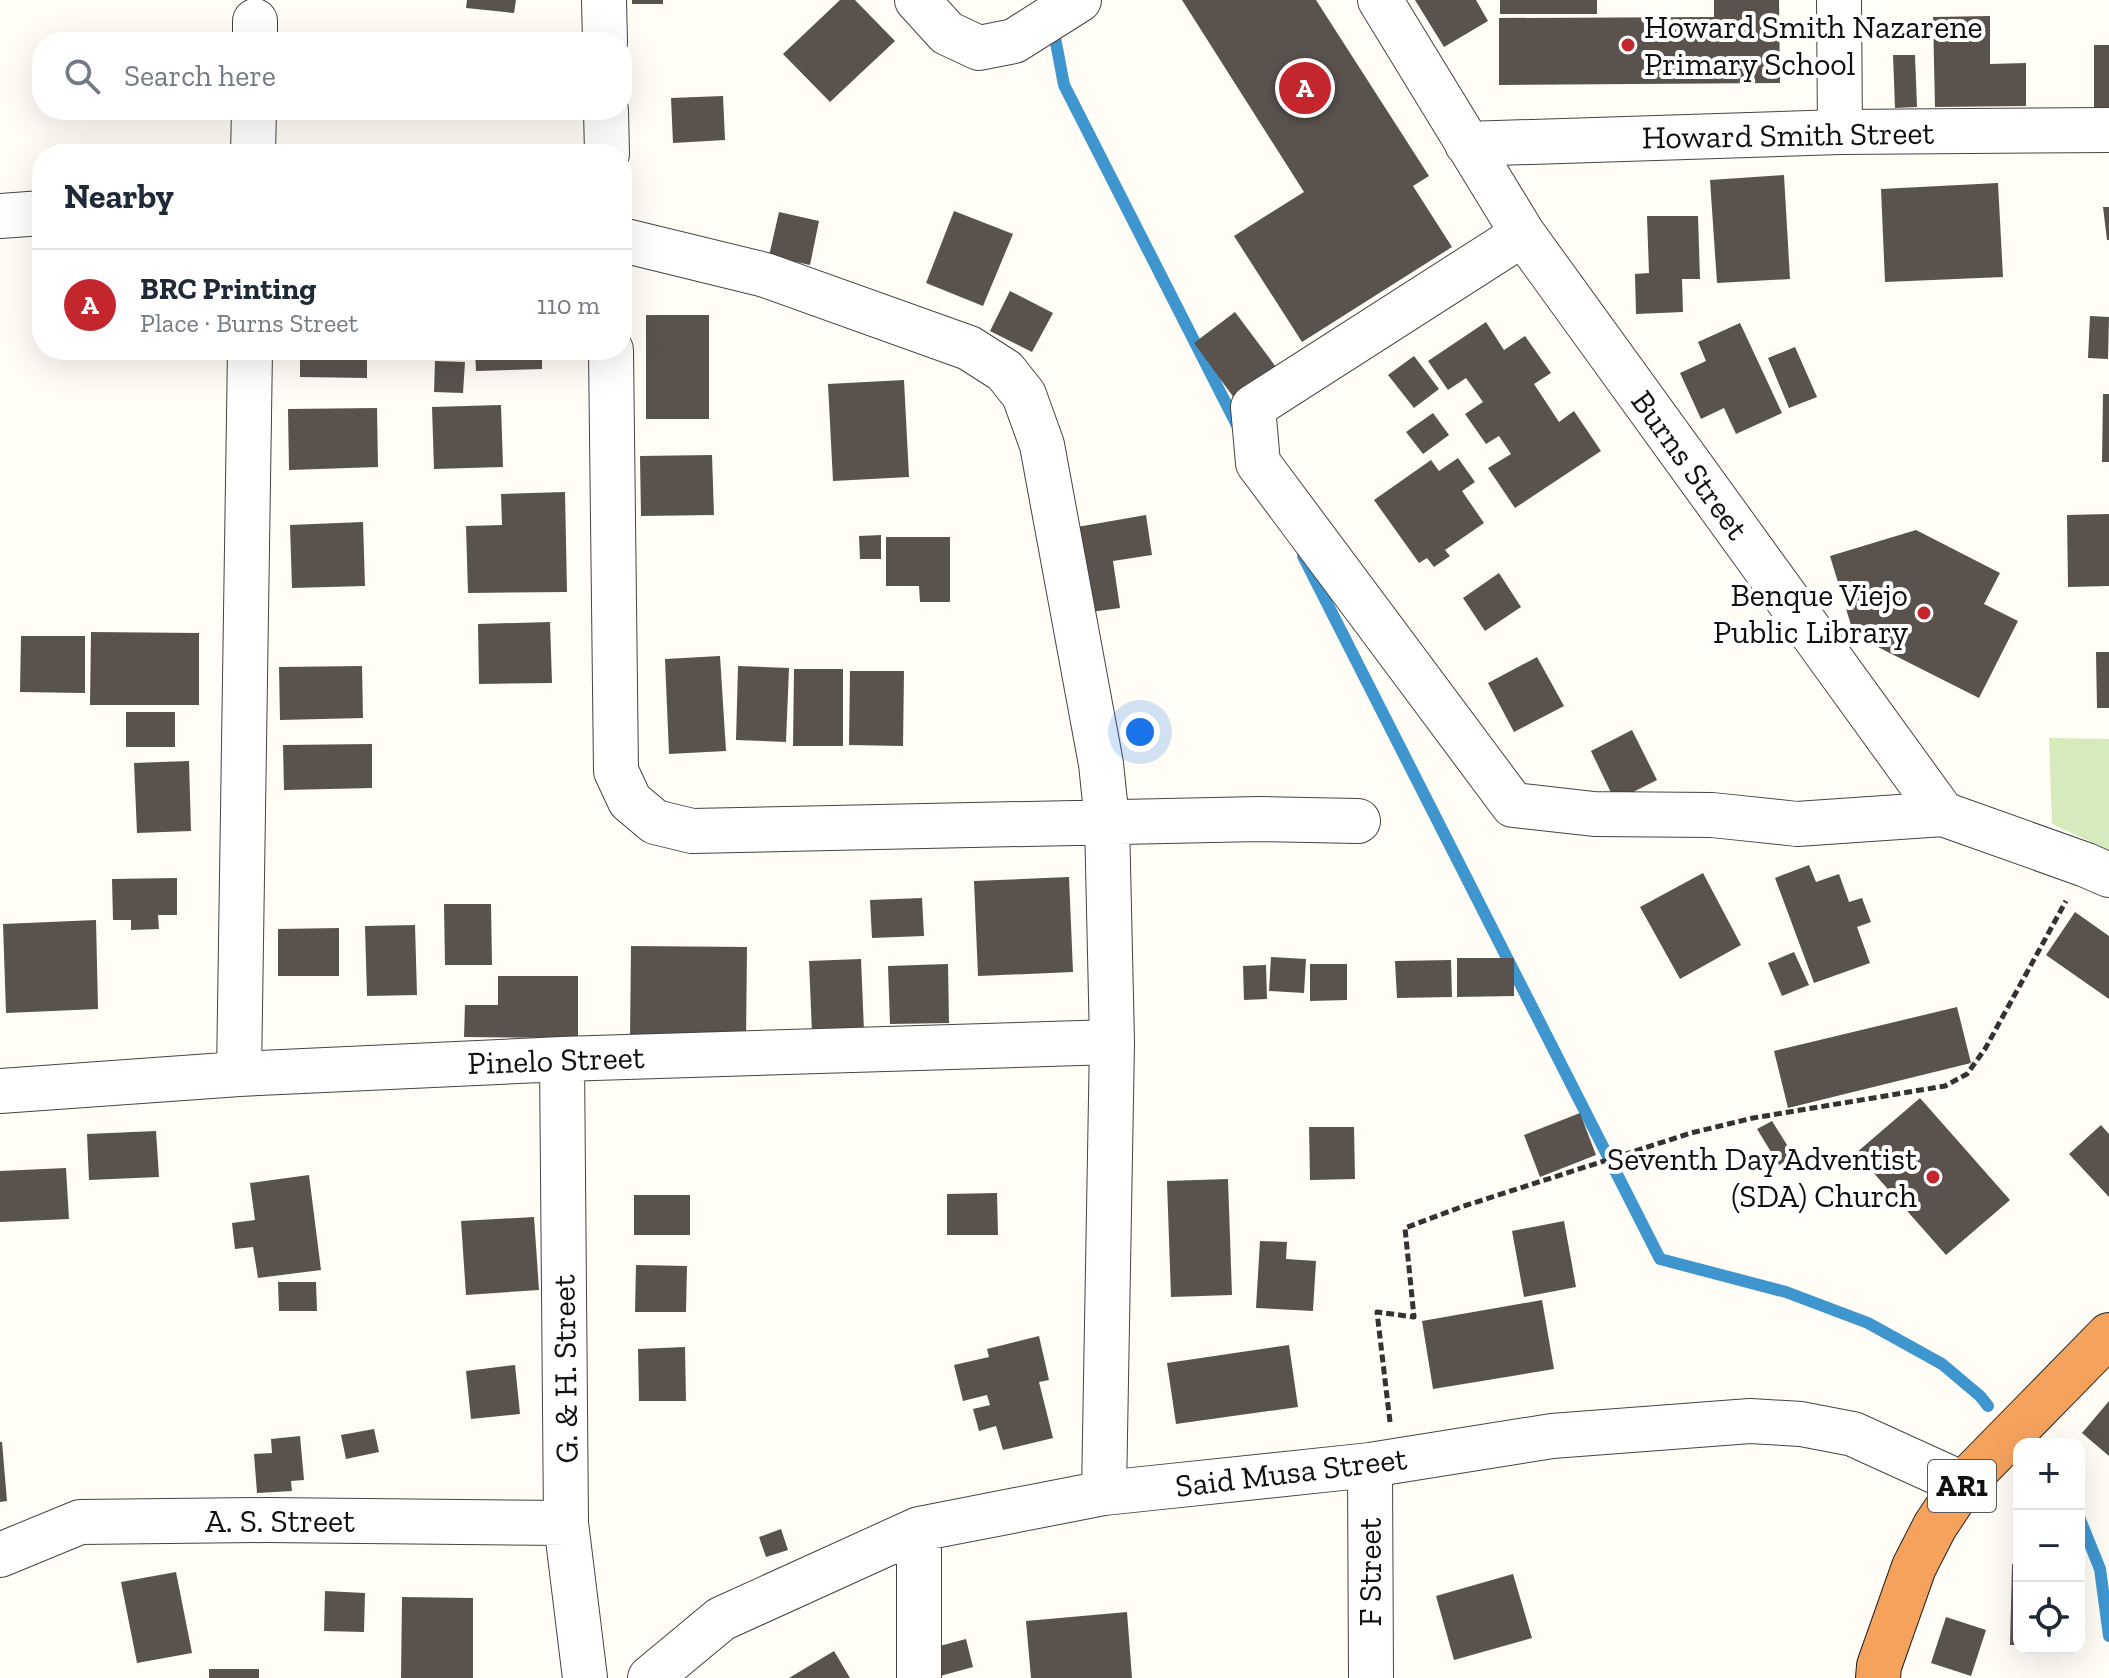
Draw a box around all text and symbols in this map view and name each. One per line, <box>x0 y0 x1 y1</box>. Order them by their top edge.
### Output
place label: Howard Smith Nazarene Primary School <box>1644 8 1983 83</box>
search box <box>32 32 632 120</box>
marker: Howard Smith Nazarene Primary School <box>1619 36 1637 54</box>
icon: search <box>60 54 104 98</box>
text: Search here <box>124 58 276 94</box>
pin: A <box>1279 58 1331 118</box>
street label: Howard Smith Street <box>1641 113 1935 157</box>
text: Nearby <box>64 176 174 217</box>
text: BRC Printing <box>140 271 316 307</box>
text: A <box>81 289 99 321</box>
text: 110 m <box>537 289 600 321</box>
text: Place · Burns Street <box>140 307 358 339</box>
street label: Burns Street <box>1623 383 1757 547</box>
place label: Benque Viejo Public Library <box>1713 576 1909 651</box>
marker: Benque Viejo Public Library <box>1915 604 1933 622</box>
your location <box>1120 712 1160 752</box>
street label: Pinelo Street <box>467 1038 645 1082</box>
place label: Seventh Day Adventist (SDA) Church <box>1607 1140 1917 1215</box>
marker: Seventh Day Adventist (SDA) Church <box>1924 1168 1942 1186</box>
street label: G. & H. Street <box>544 1274 586 1464</box>
map controls <box>2013 1438 2085 1654</box>
button: + <box>2013 1438 2085 1510</box>
street label: Said Musa Street <box>1173 1439 1409 1505</box>
road number: AR1 <box>1928 1460 1996 1512</box>
street label: A. S. Street <box>205 1502 355 1540</box>
button: − <box>2013 1510 2085 1582</box>
street label: F Street <box>1351 1517 1389 1626</box>
button: locate <box>2013 1582 2085 1654</box>

